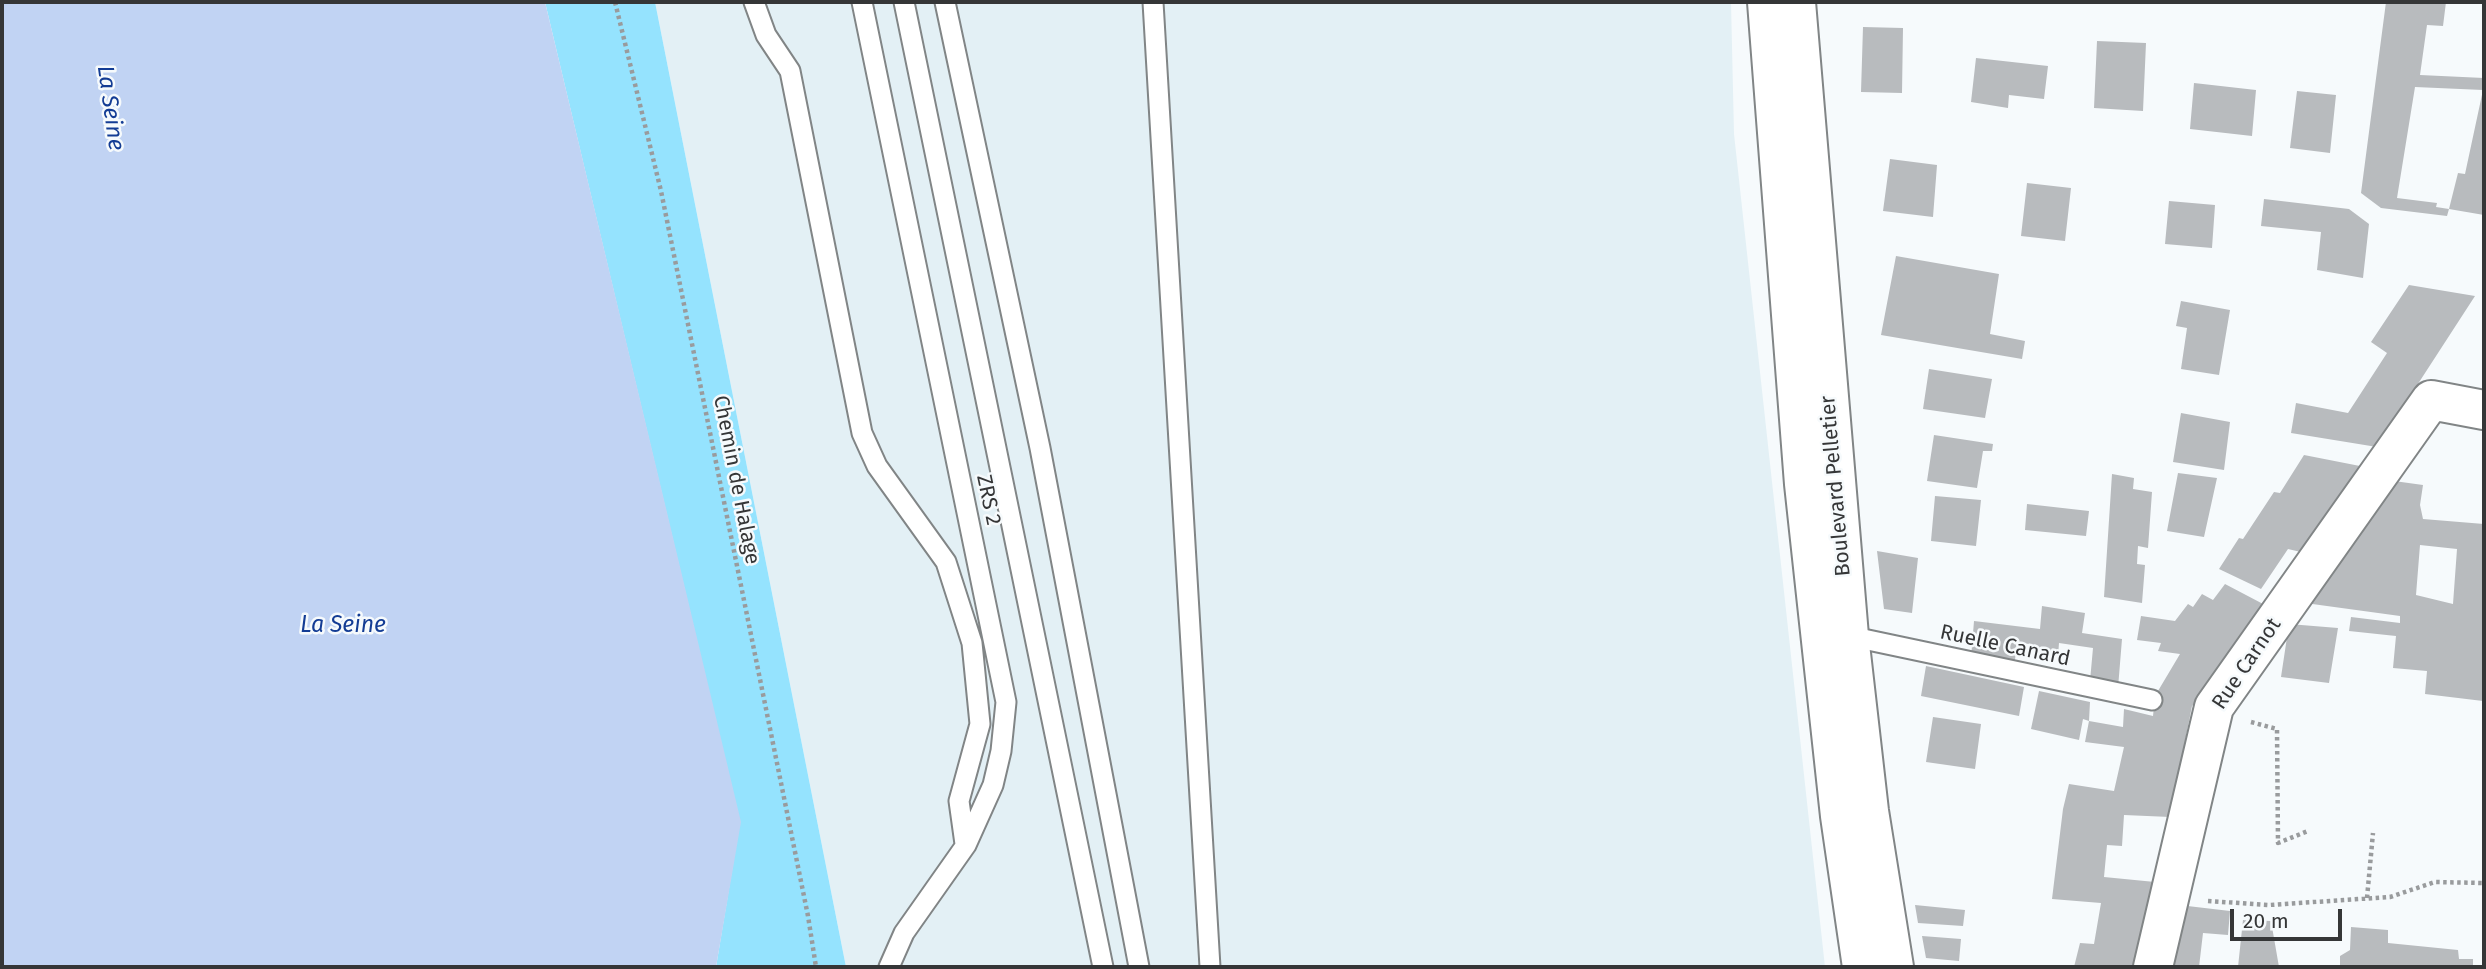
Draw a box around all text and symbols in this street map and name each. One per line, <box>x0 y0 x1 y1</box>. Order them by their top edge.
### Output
water label: La Seine <box>90 64 130 152</box>
street label: Chemin de Halage <box>707 393 765 567</box>
street label: Boulevard Pelletier <box>1816 395 1856 577</box>
street label: ZRS 2 <box>970 472 1006 528</box>
water label: La Seine <box>300 612 386 640</box>
street label: Rue Carnot <box>2207 613 2287 715</box>
street label: Ruelle Canard <box>1938 620 2072 672</box>
scale bar <box>2234 895 2346 939</box>
text: 20 m <box>2243 908 2289 934</box>

